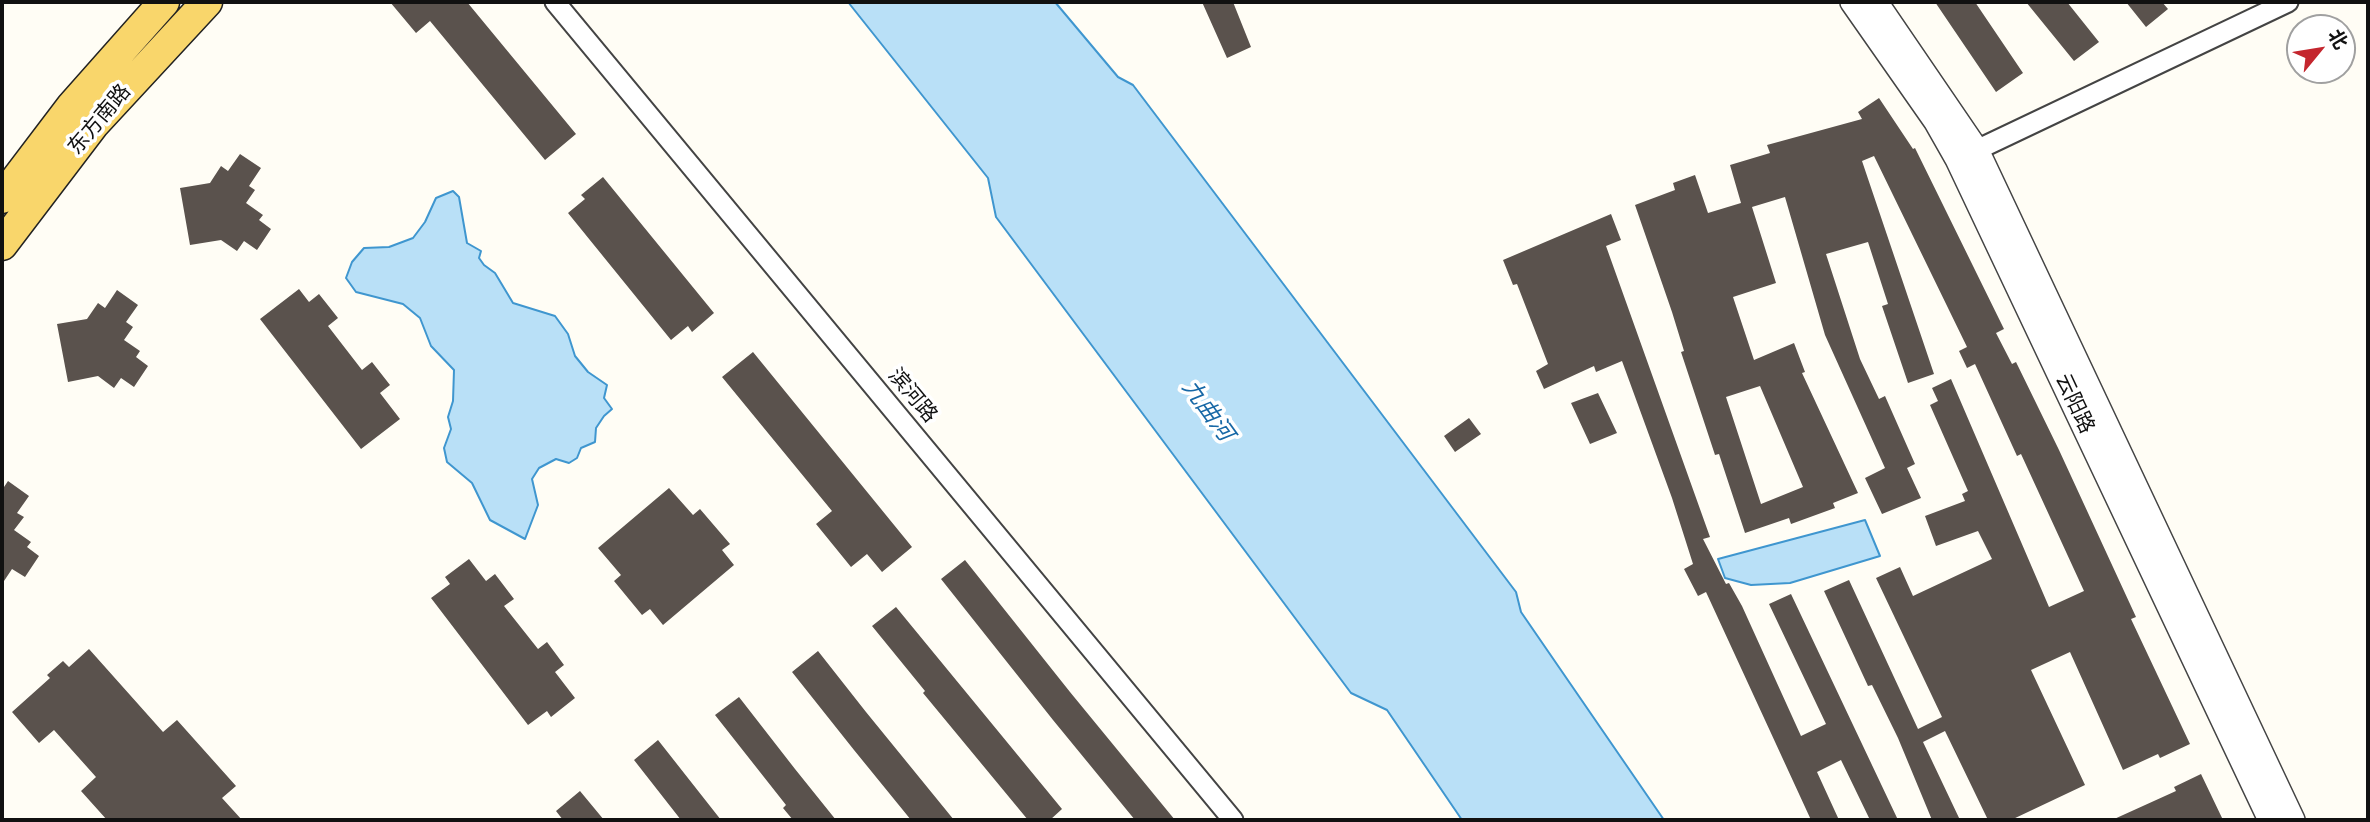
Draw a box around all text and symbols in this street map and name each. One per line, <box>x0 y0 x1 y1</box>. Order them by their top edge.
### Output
north arrow <box>2286 14 2356 84</box>
text: 北 <box>2324 26 2352 53</box>
street label: 东方南路 <box>63 80 137 160</box>
street label: 滨河路 <box>882 364 942 428</box>
street label: 云阳路 <box>2049 370 2099 438</box>
water label: 九曲河 <box>1176 375 1238 447</box>

